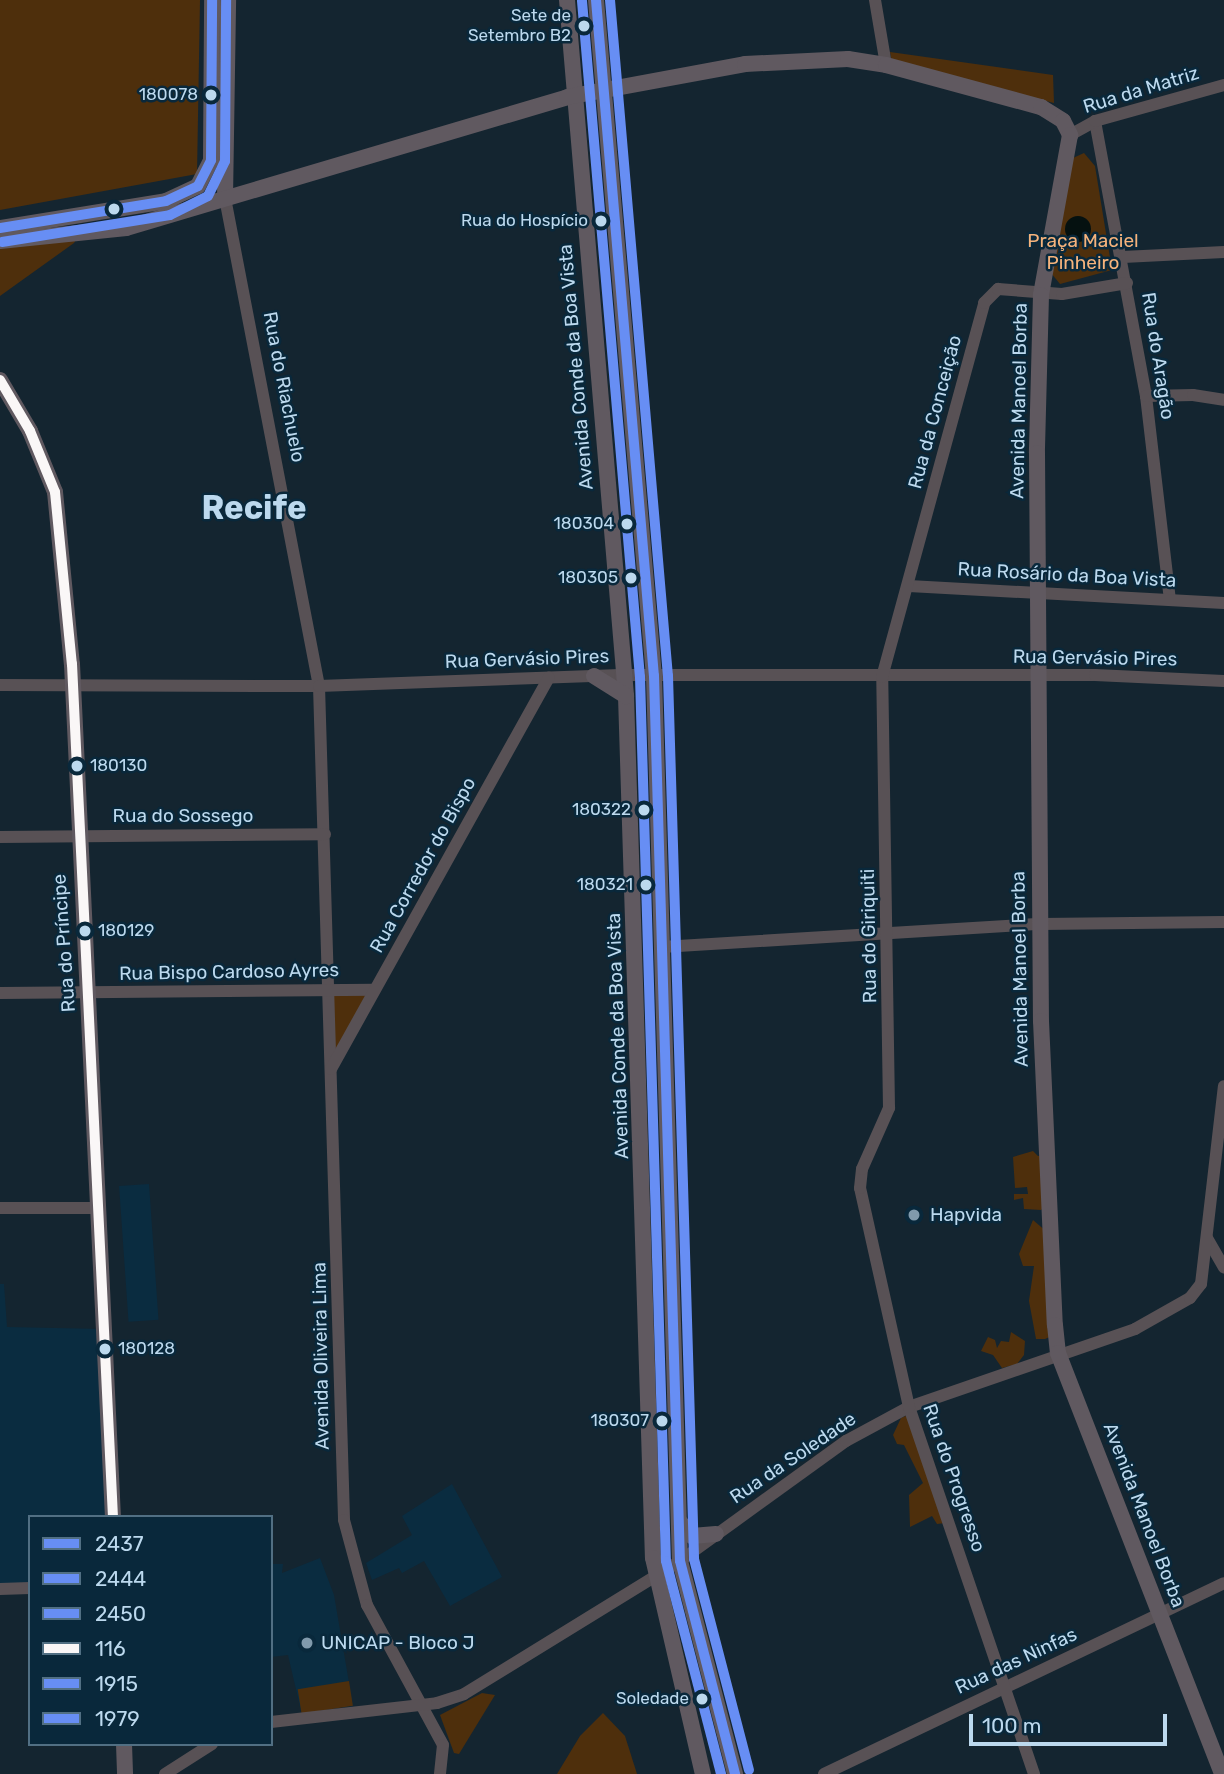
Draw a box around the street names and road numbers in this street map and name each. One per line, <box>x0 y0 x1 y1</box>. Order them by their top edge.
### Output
street label: Rua da Matriz <box>1080 62 1202 118</box>
street label: Avenida Conde da Boa Vista <box>554 243 598 491</box>
street label: Rua do Aragão <box>1137 291 1179 421</box>
street label: Avenida Manoel Borba <box>1006 303 1032 499</box>
street label: Rua do Riachuelo <box>258 310 310 464</box>
street label: Rua da Conceição <box>904 333 966 491</box>
street label: Rua Rosário da Boa Vista <box>957 558 1177 592</box>
street label: Rua Gervásio Pires <box>444 645 610 673</box>
street label: Rua Gervásio Pires <box>1013 645 1177 671</box>
street label: Rua Corredor do Bispo <box>365 773 481 957</box>
street label: Rua do Sossego <box>113 805 253 827</box>
street label: Rua do Giriquiti <box>856 868 882 1004</box>
street label: Avenida Manoel Borba <box>1007 871 1033 1067</box>
street label: Rua do Príncipe <box>48 873 80 1013</box>
street label: Avenida Conde da Boa Vista <box>602 912 634 1160</box>
street label: Rua Bispo Cardoso Ayres <box>119 959 339 985</box>
street label: Avenida Oliveira Lima <box>308 1262 334 1450</box>
street label: Rua do Progresso <box>918 1401 990 1555</box>
street label: Rua da Soledade <box>726 1407 860 1509</box>
street label: Avenida Manoel Borba <box>1098 1419 1190 1611</box>
street label: Rua das Ninfas <box>952 1623 1080 1699</box>

